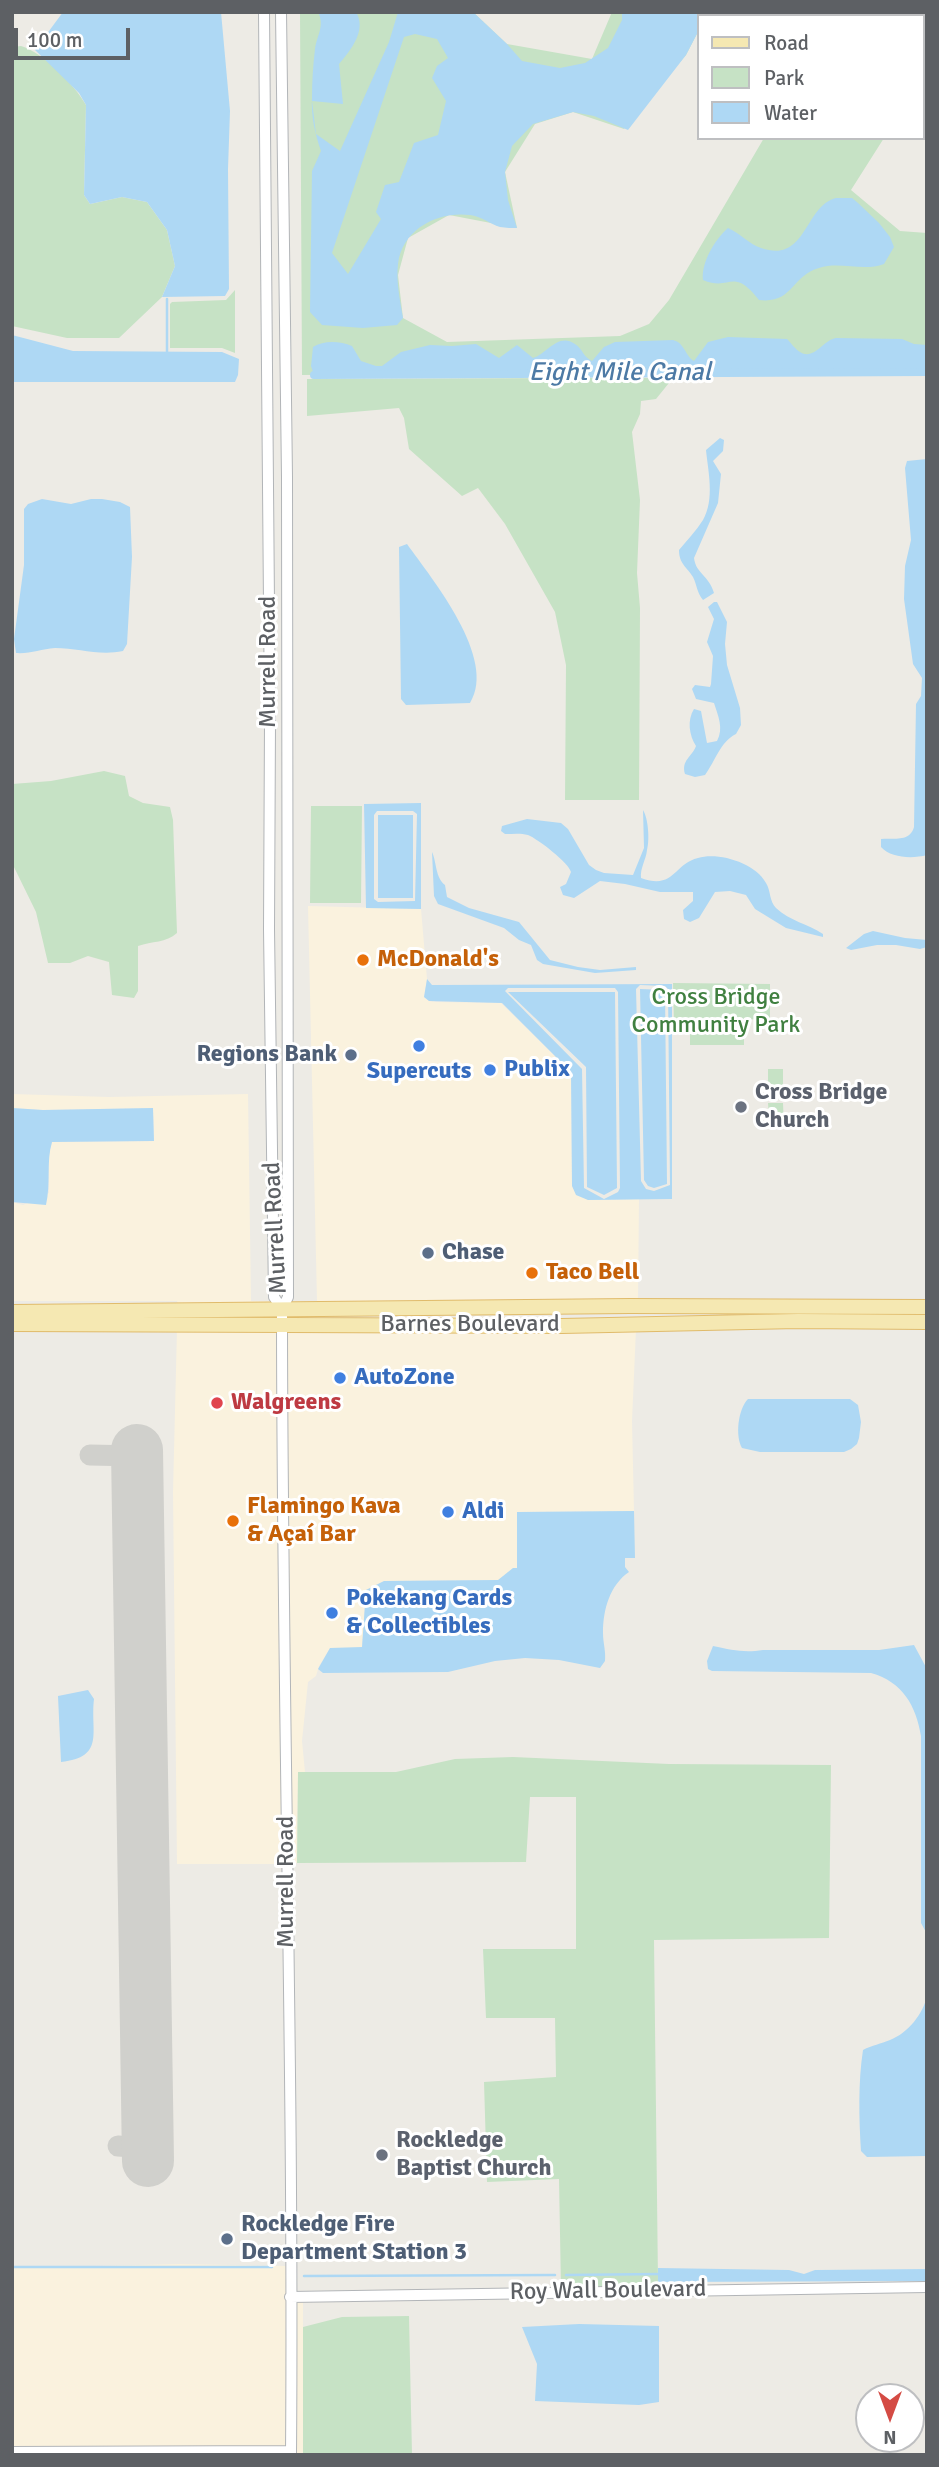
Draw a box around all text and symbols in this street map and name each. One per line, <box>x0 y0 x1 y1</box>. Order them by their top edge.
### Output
scale bar <box>18 14 133 58</box>
legend <box>698 14 925 140</box>
text: 100 m <box>27 27 82 53</box>
text: Road <box>764 30 809 56</box>
text: Park <box>764 65 804 91</box>
text: Water <box>764 100 817 126</box>
water label: Eight Mile Canal <box>529 357 711 389</box>
street label: Murrell Road <box>255 596 283 728</box>
place label: McDonald's <box>377 946 499 974</box>
marker: McDonald's <box>355 952 371 968</box>
park label: Cross Bridge Community Park <box>632 984 800 1040</box>
marker: Supercuts <box>411 1038 427 1054</box>
place label: Regions Bank <box>196 1041 337 1069</box>
marker: Regions Bank <box>343 1047 359 1063</box>
place label: Publix <box>504 1056 570 1084</box>
place label: Supercuts <box>367 1058 471 1086</box>
marker: Publix <box>482 1062 498 1078</box>
place label: Cross Bridge Church <box>755 1079 887 1135</box>
marker: Cross Bridge Church <box>733 1099 749 1115</box>
street label: Murrell Road <box>258 1161 294 1295</box>
place label: Chase <box>442 1239 505 1267</box>
marker: Chase <box>420 1245 436 1261</box>
place label: Taco Bell <box>546 1259 639 1287</box>
marker: Taco Bell <box>524 1265 540 1281</box>
street label: Barnes Boulevard <box>380 1311 560 1339</box>
place label: AutoZone <box>354 1364 455 1392</box>
marker: AutoZone <box>332 1370 348 1386</box>
place label: Walgreens <box>231 1389 341 1417</box>
marker: Walgreens <box>209 1395 225 1411</box>
place label: Flamingo Kava & Açaí Bar <box>247 1493 401 1549</box>
place label: Aldi <box>462 1498 505 1526</box>
marker: Aldi <box>440 1504 456 1520</box>
marker: Flamingo Kava & Açaí Bar <box>225 1513 241 1529</box>
place label: Pokekang Cards & Collectibles <box>346 1585 512 1641</box>
marker: Pokekang Cards & Collectibles <box>324 1605 340 1621</box>
street label: Murrell Road <box>273 1816 301 1948</box>
place label: Rockledge Baptist Church <box>396 2127 551 2183</box>
marker: Rockledge Baptist Church <box>374 2147 390 2163</box>
place label: Rockledge Fire Department Station 3 <box>241 2211 467 2267</box>
marker: Rockledge Fire Department Station 3 <box>219 2231 235 2247</box>
street label: Roy Wall Boulevard <box>509 2275 707 2307</box>
north arrow <box>855 2383 925 2453</box>
text: N <box>883 2425 897 2449</box>

